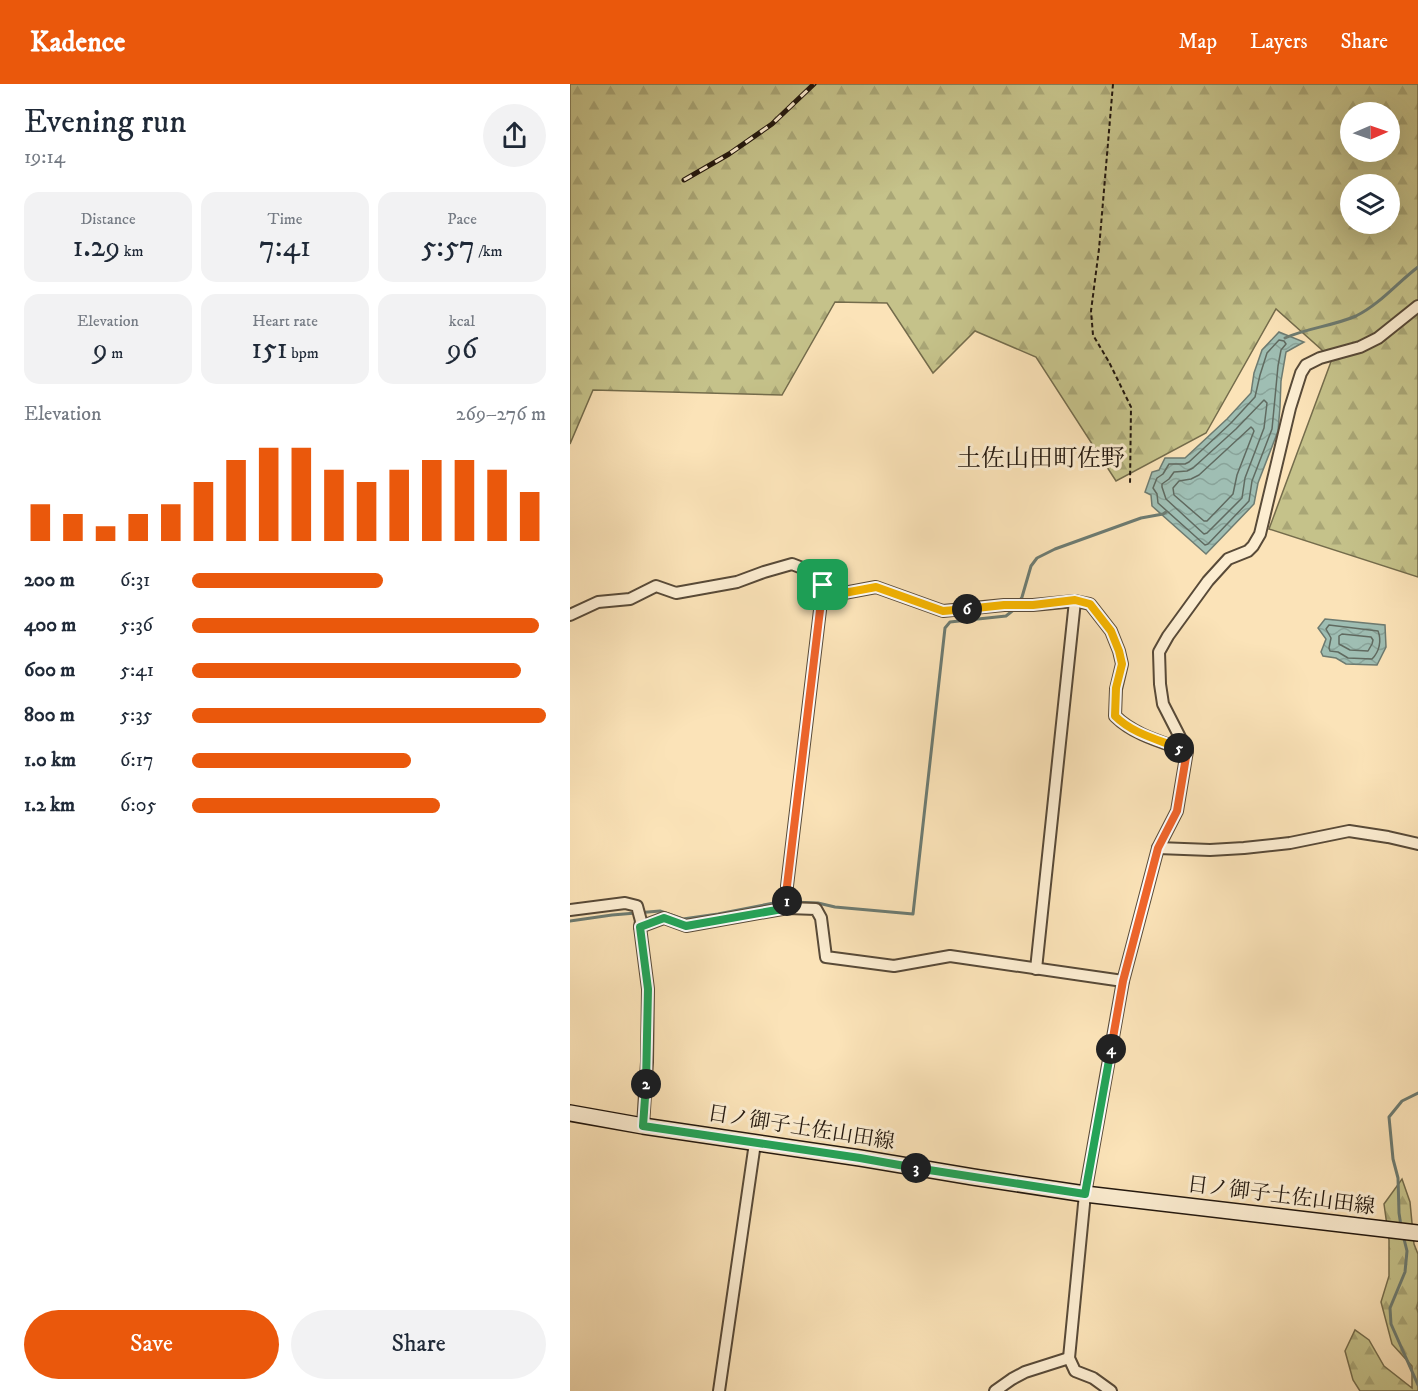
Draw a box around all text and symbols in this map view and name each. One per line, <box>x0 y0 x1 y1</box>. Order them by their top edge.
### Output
text: Kadence <box>30 25 125 60</box>
text: Map <box>1178 29 1217 55</box>
text: Layers <box>1250 29 1308 55</box>
text: Share <box>1341 29 1388 55</box>
text: Evening run <box>24 102 186 143</box>
north arrow <box>1340 102 1400 162</box>
map controls <box>1340 102 1400 234</box>
button: share <box>483 104 546 167</box>
text: 19:14 <box>24 145 65 170</box>
button: layers <box>1340 174 1400 234</box>
text: Distance <box>80 209 136 229</box>
text: Time <box>268 209 302 229</box>
text: Pace <box>447 209 477 229</box>
text: 1.29 <box>72 229 120 266</box>
text: 7:41 <box>259 229 311 266</box>
text: 5:57 <box>421 229 475 266</box>
text: km <box>120 241 144 261</box>
text: /km <box>475 241 503 261</box>
text: Elevation <box>77 311 139 331</box>
text: Heart rate <box>252 311 318 331</box>
text: kcal <box>449 311 475 331</box>
text: 9 <box>93 331 108 368</box>
text: 151 <box>251 331 288 368</box>
text: 96 <box>447 331 477 368</box>
text: m <box>108 343 123 363</box>
text: bpm <box>288 343 319 363</box>
text: Elevation <box>24 402 101 427</box>
text: 269–276 m <box>456 402 546 427</box>
district label: 土佐山田町佐野 <box>957 444 1125 474</box>
pin <box>797 559 848 610</box>
text: 200 m <box>24 568 75 593</box>
text: 6:31 <box>120 568 150 593</box>
icon: arrive <box>806 568 839 601</box>
pin: 6 <box>952 594 982 624</box>
text: 6 <box>963 599 971 619</box>
text: 400 m <box>24 613 76 638</box>
text: 5:36 <box>120 613 153 638</box>
text: 600 m <box>24 658 75 683</box>
text: 5:41 <box>120 658 154 683</box>
text: 800 m <box>24 703 75 728</box>
text: 5:35 <box>120 703 153 728</box>
pin: 5 <box>1164 733 1194 763</box>
text: 5 <box>1175 738 1183 758</box>
text: 1.0 km <box>24 748 76 773</box>
text: 6:17 <box>120 748 154 773</box>
text: 1.2 km <box>24 793 75 818</box>
text: 6:05 <box>120 793 156 818</box>
pin: 1 <box>772 886 802 916</box>
text: 1 <box>784 891 790 911</box>
pin: 4 <box>1096 1034 1126 1064</box>
text: 4 <box>1106 1039 1116 1059</box>
pin: 2 <box>631 1069 661 1099</box>
text: 2 <box>642 1074 650 1094</box>
street label: 日ノ御子土佐山田線 <box>706 1100 896 1156</box>
pin: 3 <box>901 1153 931 1183</box>
text: 3 <box>913 1158 919 1178</box>
street label: 日ノ御子土佐山田線 <box>1186 1172 1376 1220</box>
button: Save <box>24 1310 279 1379</box>
button: Share <box>291 1310 546 1379</box>

